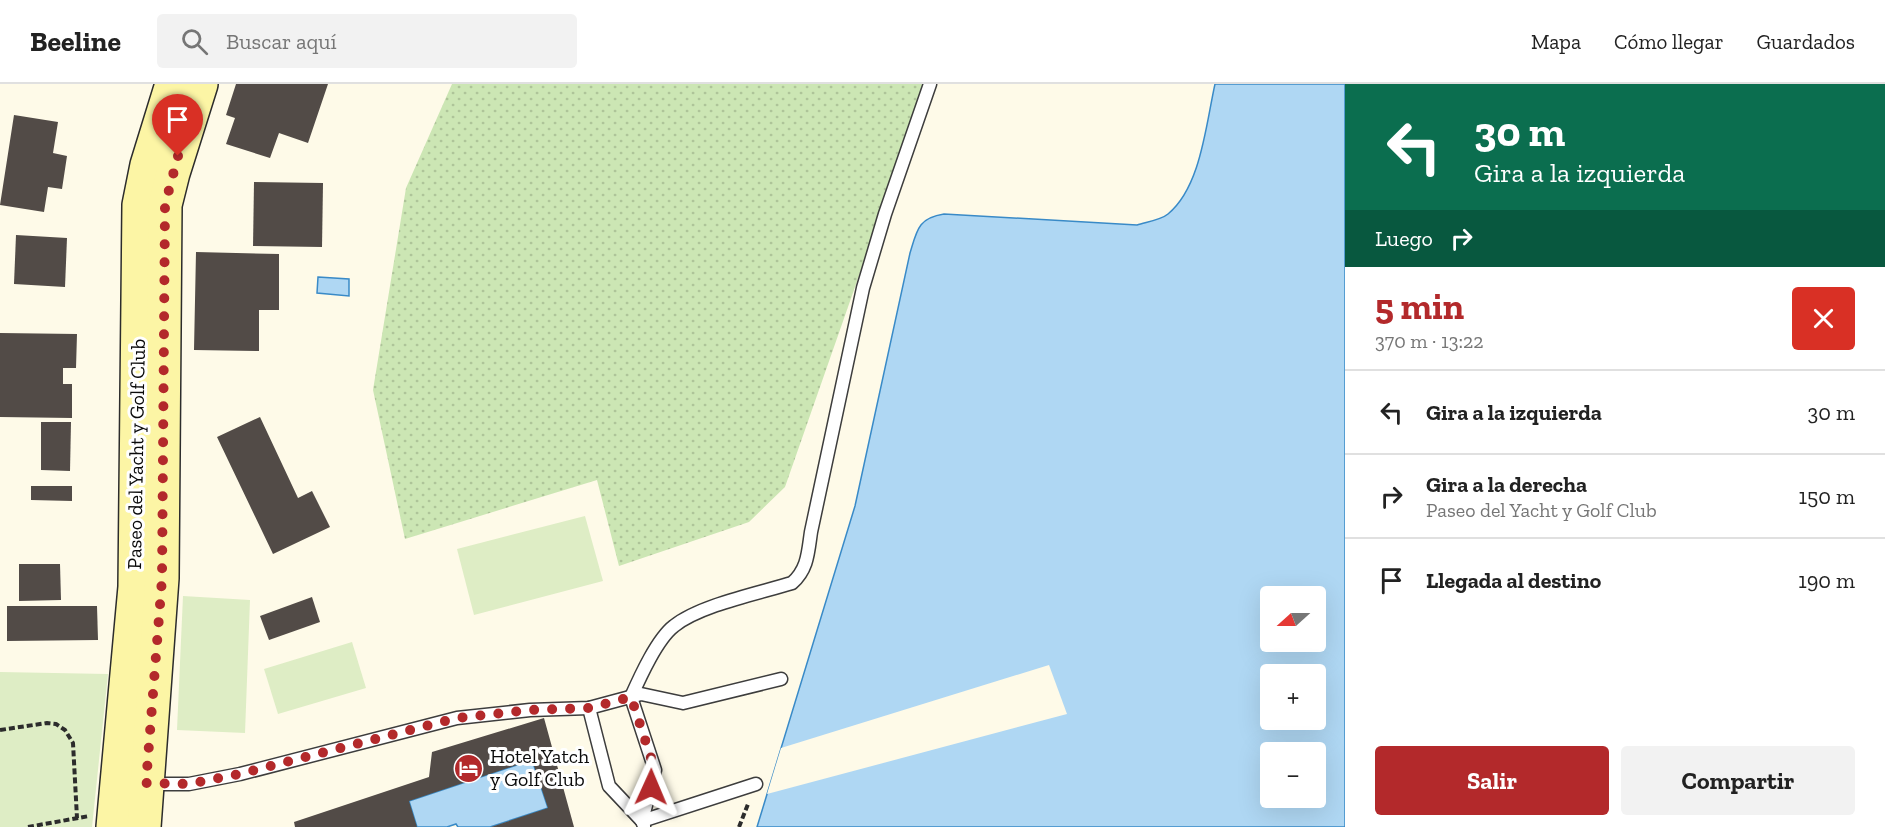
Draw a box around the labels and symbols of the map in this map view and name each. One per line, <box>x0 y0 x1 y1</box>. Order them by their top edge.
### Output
pin <box>152 94 203 156</box>
street label: Paseo del Yacht y Golf Club <box>122 338 150 570</box>
north arrow <box>1260 586 1326 652</box>
place label: Hotel Yatch y Golf Club <box>490 744 590 791</box>
hotel icon: Hotel Yatch y Golf Club <box>453 752 485 784</box>
position arrow <box>619 755 683 819</box>

